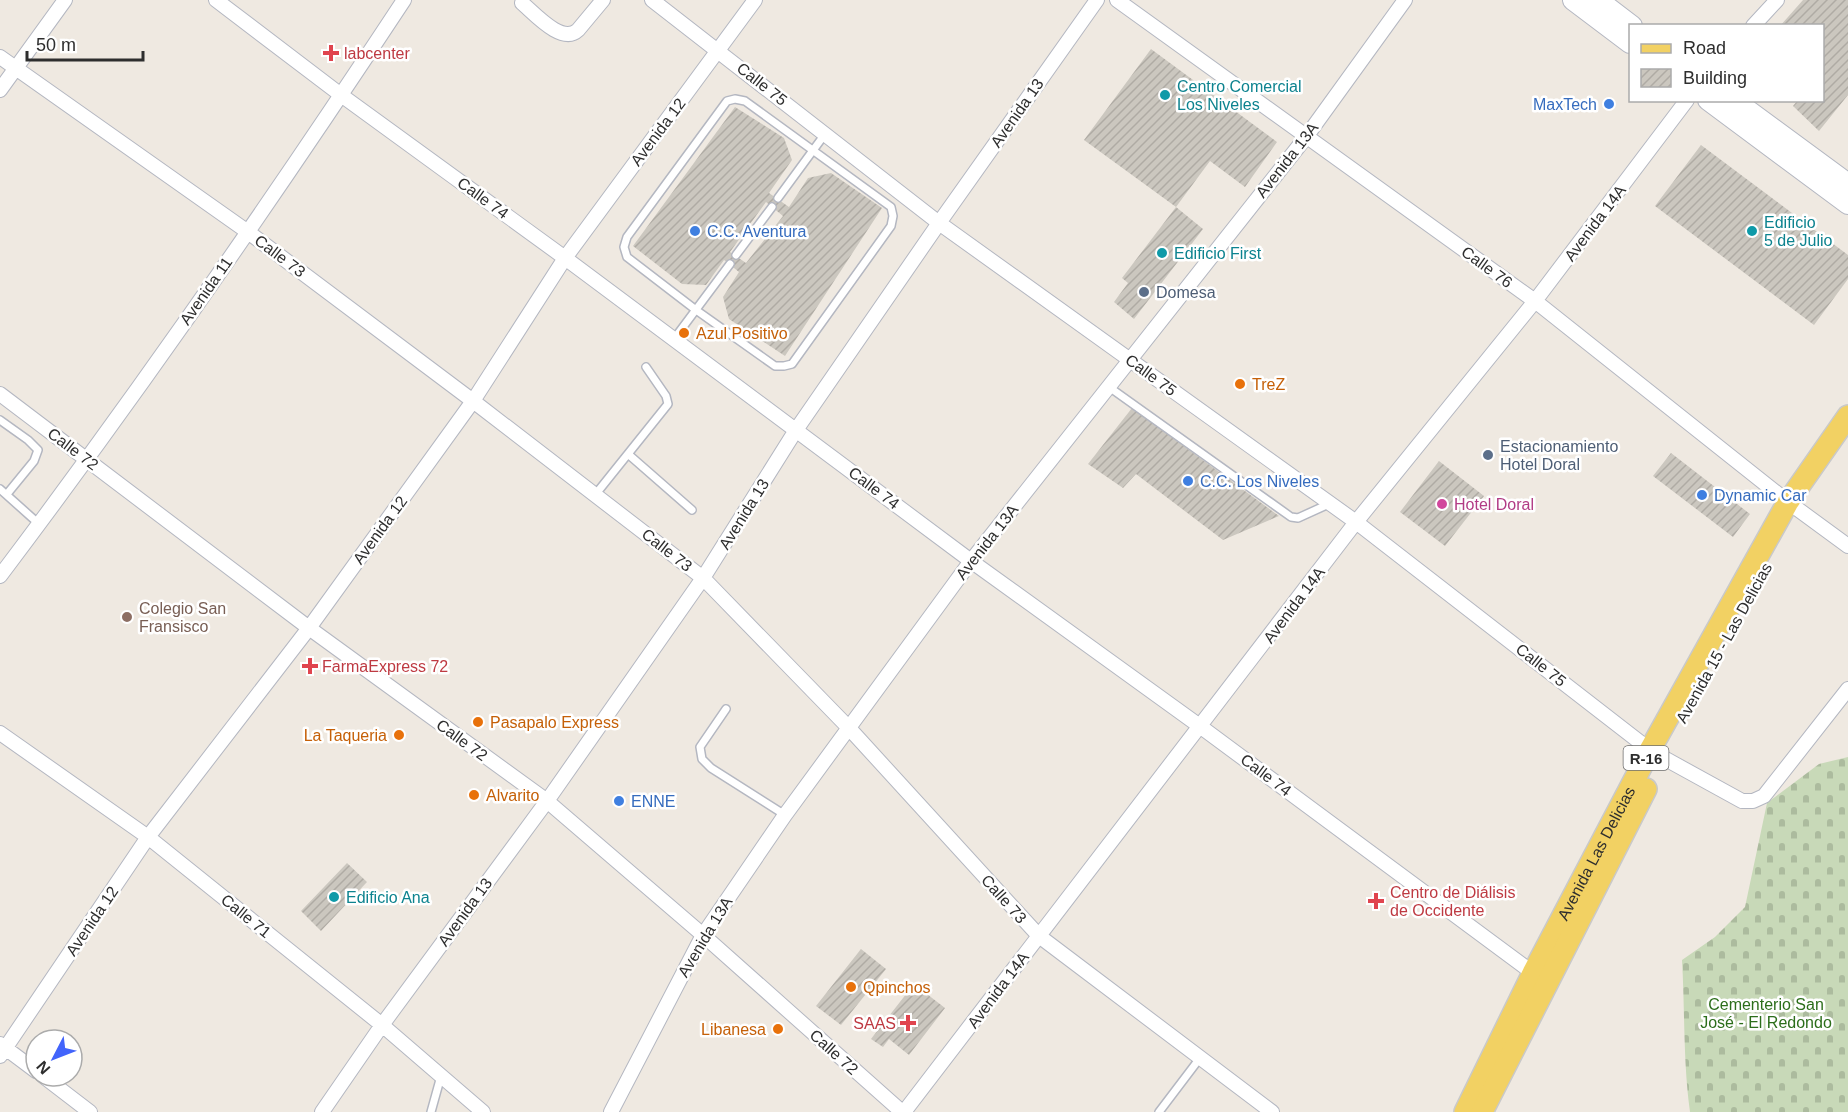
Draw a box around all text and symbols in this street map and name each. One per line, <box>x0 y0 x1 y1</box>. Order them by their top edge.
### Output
scale bar <box>27 24 142 62</box>
legend <box>1629 24 1824 102</box>
text: 50 m <box>36 35 76 55</box>
text: Road <box>1683 38 1726 58</box>
marker: labcenter <box>322 44 340 62</box>
place label: labcenter <box>344 45 410 62</box>
street label: Calle 75 <box>734 59 790 109</box>
text: Building <box>1683 68 1747 88</box>
street label: Avenida 13 <box>987 75 1047 151</box>
place label: Centro Comercial Los Niveles <box>1177 78 1301 113</box>
marker: Centro Comercial Los Niveles <box>1158 88 1172 102</box>
street label: Avenida 12 <box>627 95 689 169</box>
place label: MaxTech <box>1533 96 1597 113</box>
marker: MaxTech <box>1602 97 1616 111</box>
street label: Avenida 13A <box>1252 119 1322 201</box>
street label: Calle 74 <box>454 174 512 222</box>
street label: Avenida 14A <box>1561 182 1629 264</box>
place label: Edificio 5 de Julio <box>1764 214 1833 249</box>
place label: C.C. Aventura <box>707 223 806 240</box>
marker: C.C. Aventura <box>688 224 702 238</box>
marker: Edificio 5 de Julio <box>1745 224 1759 238</box>
street label: Calle 73 <box>251 232 309 281</box>
street label: Calle 76 <box>1458 243 1516 291</box>
place label: Edificio First <box>1174 245 1262 262</box>
marker: Edificio First <box>1155 246 1169 260</box>
street label: Avenida 11 <box>176 254 236 328</box>
place label: Domesa <box>1156 284 1216 301</box>
marker: Domesa <box>1137 285 1151 299</box>
place label: Azul Positivo <box>696 325 788 342</box>
marker: Azul Positivo <box>677 326 691 340</box>
street label: Calle 75 <box>1122 351 1180 399</box>
place label: TreZ <box>1252 376 1285 393</box>
marker: TreZ <box>1233 377 1247 391</box>
street label: Calle 72 <box>44 425 102 474</box>
place label: Estacionamiento Hotel Doral <box>1500 438 1618 473</box>
marker: Estacionamiento Hotel Doral <box>1481 448 1495 462</box>
street label: Calle 74 <box>845 464 903 513</box>
place label: C.C. Los Niveles <box>1200 473 1319 490</box>
marker: C.C. Los Niveles <box>1181 474 1195 488</box>
street label: Avenida 13 <box>716 476 772 552</box>
place label: Dynamic Car <box>1714 487 1807 504</box>
marker: Dynamic Car <box>1695 488 1709 502</box>
street label: Avenida 12 <box>350 493 410 567</box>
place label: Hotel Doral <box>1454 496 1534 513</box>
marker: Hotel Doral <box>1435 497 1449 511</box>
street label: Avenida 13A <box>952 501 1022 583</box>
street label: Calle 73 <box>639 525 695 575</box>
street label: Avenida 15 - Las Delicias <box>1673 560 1775 726</box>
street label: Avenida 14A <box>1260 564 1328 646</box>
place label: Colegio San Fransisco <box>139 600 226 635</box>
marker: Colegio San Fransisco <box>120 610 134 624</box>
street label: Calle 75 <box>1513 640 1569 690</box>
place label: FarmaExpress 72 <box>322 658 448 675</box>
marker: FarmaExpress 72 <box>303 659 317 673</box>
place label: Pasapalo Express <box>490 714 619 731</box>
marker: Pasapalo Express <box>471 715 485 729</box>
street label: Calle 72 <box>433 716 491 764</box>
place label: La Taqueria <box>304 727 387 744</box>
marker: La Taqueria <box>392 728 406 742</box>
road number: R-16 <box>1624 746 1668 770</box>
street label: Calle 74 <box>1237 751 1295 800</box>
street label: Avenida Las Delicias <box>1554 784 1638 923</box>
place label: Alvarito <box>486 787 539 804</box>
marker: Alvarito <box>467 788 481 802</box>
place label: ENNE <box>631 793 675 810</box>
marker: ENNE <box>612 794 626 808</box>
street label: Calle 73 <box>978 871 1030 927</box>
street label: Avenida 13 <box>435 875 495 949</box>
street label: Avenida 12 <box>63 883 121 959</box>
place label: Centro de Diálisis de Occidente <box>1390 884 1515 919</box>
place label: Edificio Ana <box>346 889 430 906</box>
marker: Edificio Ana <box>327 890 341 904</box>
street label: Calle 71 <box>218 891 274 941</box>
marker: Centro de Diálisis de Occidente <box>1367 892 1385 910</box>
street label: Avenida 13A <box>674 894 736 980</box>
street label: Avenida 14A <box>964 949 1032 1031</box>
place label: Qpinchos <box>863 979 931 996</box>
marker: Qpinchos <box>844 980 858 994</box>
park label: Cementerio San José - El Redondo <box>1700 996 1832 1031</box>
place label: SAAS <box>853 1015 896 1032</box>
marker: SAAS <box>901 1016 915 1030</box>
place label: Libanesa <box>701 1021 766 1038</box>
marker: Libanesa <box>771 1022 785 1036</box>
street label: Calle 72 <box>806 1026 862 1078</box>
north arrow <box>24 1028 84 1088</box>
text: N <box>33 1058 53 1078</box>

